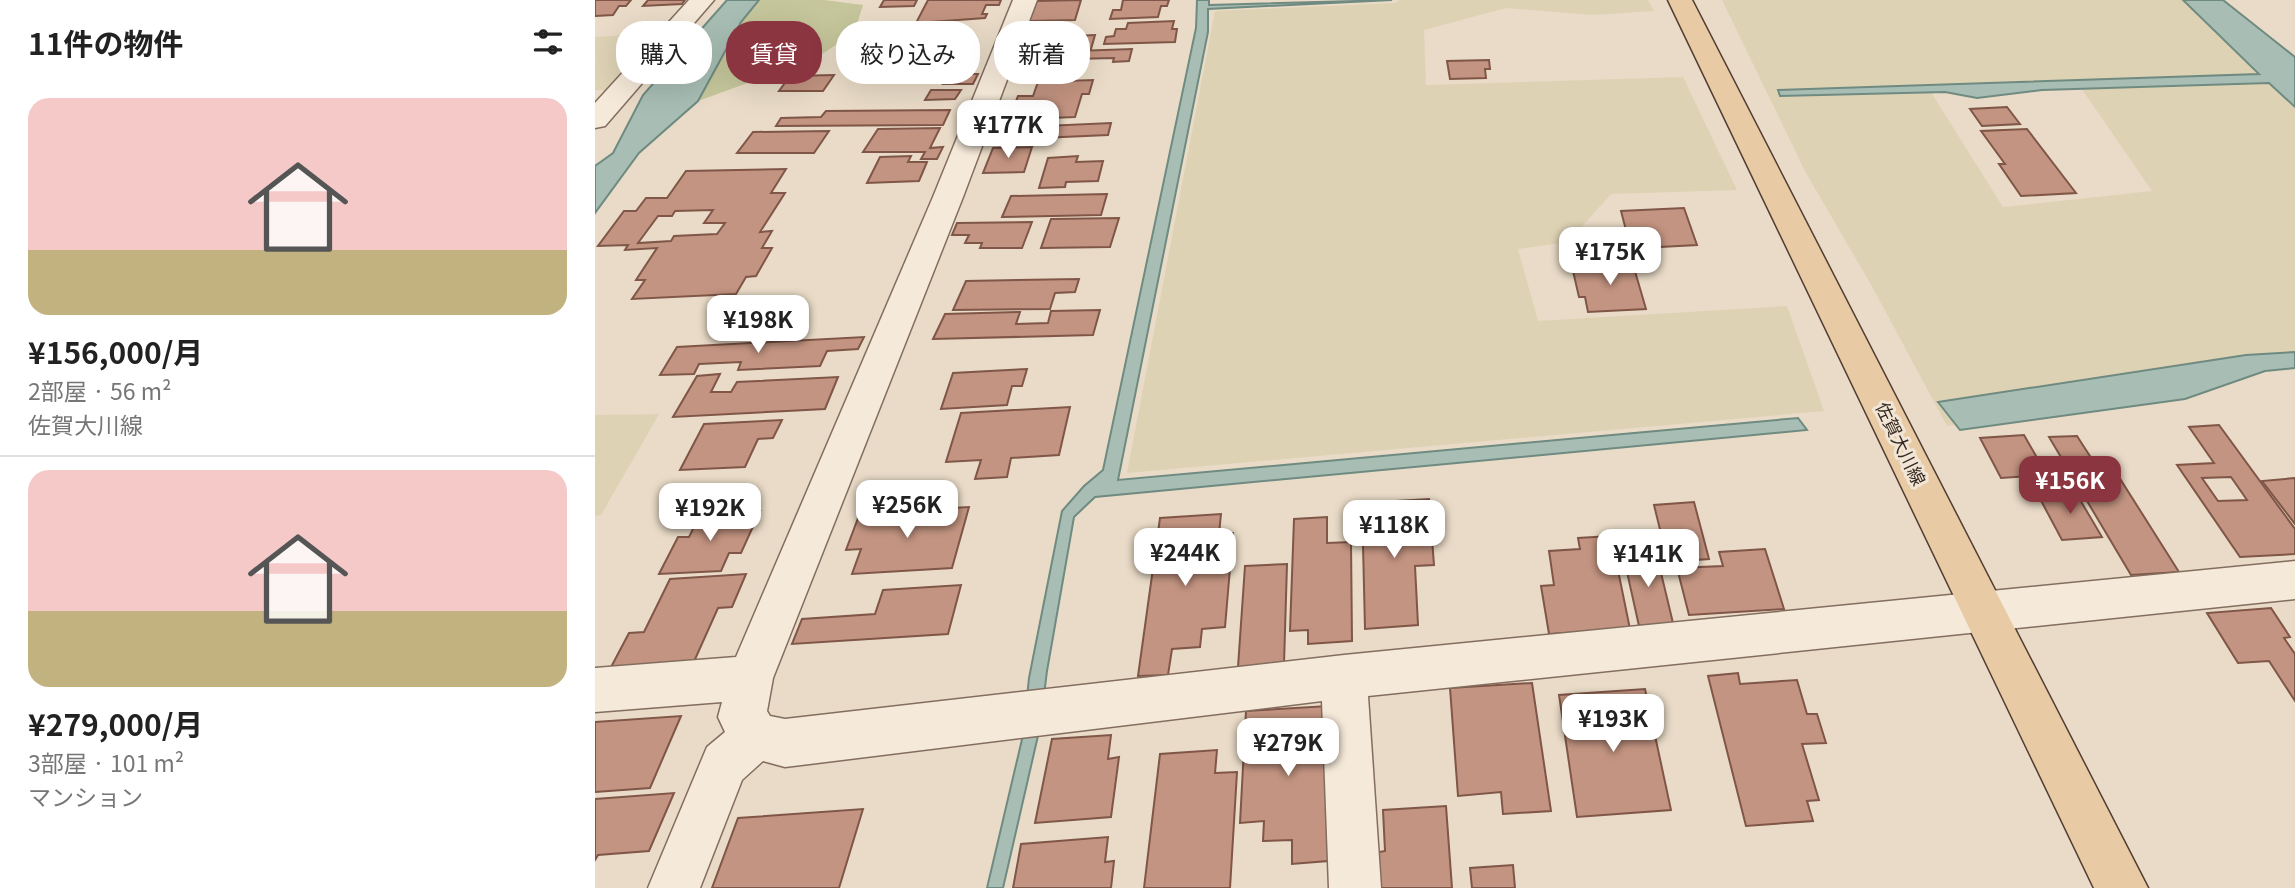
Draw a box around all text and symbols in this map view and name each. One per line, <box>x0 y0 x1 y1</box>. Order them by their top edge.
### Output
text: 11件の物件 <box>28 20 183 64</box>
chip: 購入 <box>616 21 712 84</box>
chip: 賃貸 <box>726 21 822 84</box>
chip: 絞り込み <box>836 21 980 84</box>
chip: 新着 <box>994 21 1090 84</box>
icon: filters <box>529 23 567 61</box>
pin: ¥177K <box>959 100 1057 160</box>
text: ¥177K <box>973 106 1043 140</box>
icon: home <box>235 144 361 270</box>
pin: ¥175K <box>1561 228 1659 287</box>
text: ¥175K <box>1575 233 1645 267</box>
pin: ¥198K <box>709 296 807 355</box>
text: ¥198K <box>723 301 793 335</box>
text: ¥156,000/月 <box>28 329 203 373</box>
text: 2部屋 · 56 m² <box>28 373 171 407</box>
street label: 佐賀大川線 <box>1870 397 1933 489</box>
text: 佐賀大川線 <box>28 407 143 441</box>
pin: ¥156K <box>2021 456 2119 516</box>
text: ¥156K <box>2035 462 2105 496</box>
pin: ¥256K <box>858 480 956 540</box>
pin: ¥192K <box>661 484 759 543</box>
text: ¥256K <box>872 486 942 520</box>
text: ¥192K <box>675 489 745 523</box>
pin: ¥118K <box>1345 500 1443 560</box>
text: ¥118K <box>1359 506 1429 540</box>
icon: home <box>235 516 361 642</box>
pin: ¥244K <box>1136 528 1234 588</box>
pin: ¥141K <box>1599 530 1697 589</box>
text: ¥244K <box>1150 534 1220 568</box>
text: ¥141K <box>1613 535 1683 569</box>
pin: ¥193K <box>1564 694 1662 754</box>
text: ¥193K <box>1578 700 1648 734</box>
text: ¥279,000/月 <box>28 701 203 745</box>
pin: ¥279K <box>1239 718 1337 778</box>
text: ¥279K <box>1253 724 1323 758</box>
text: 3部屋 · 101 m² <box>28 745 184 779</box>
text: マンション <box>28 779 143 813</box>

